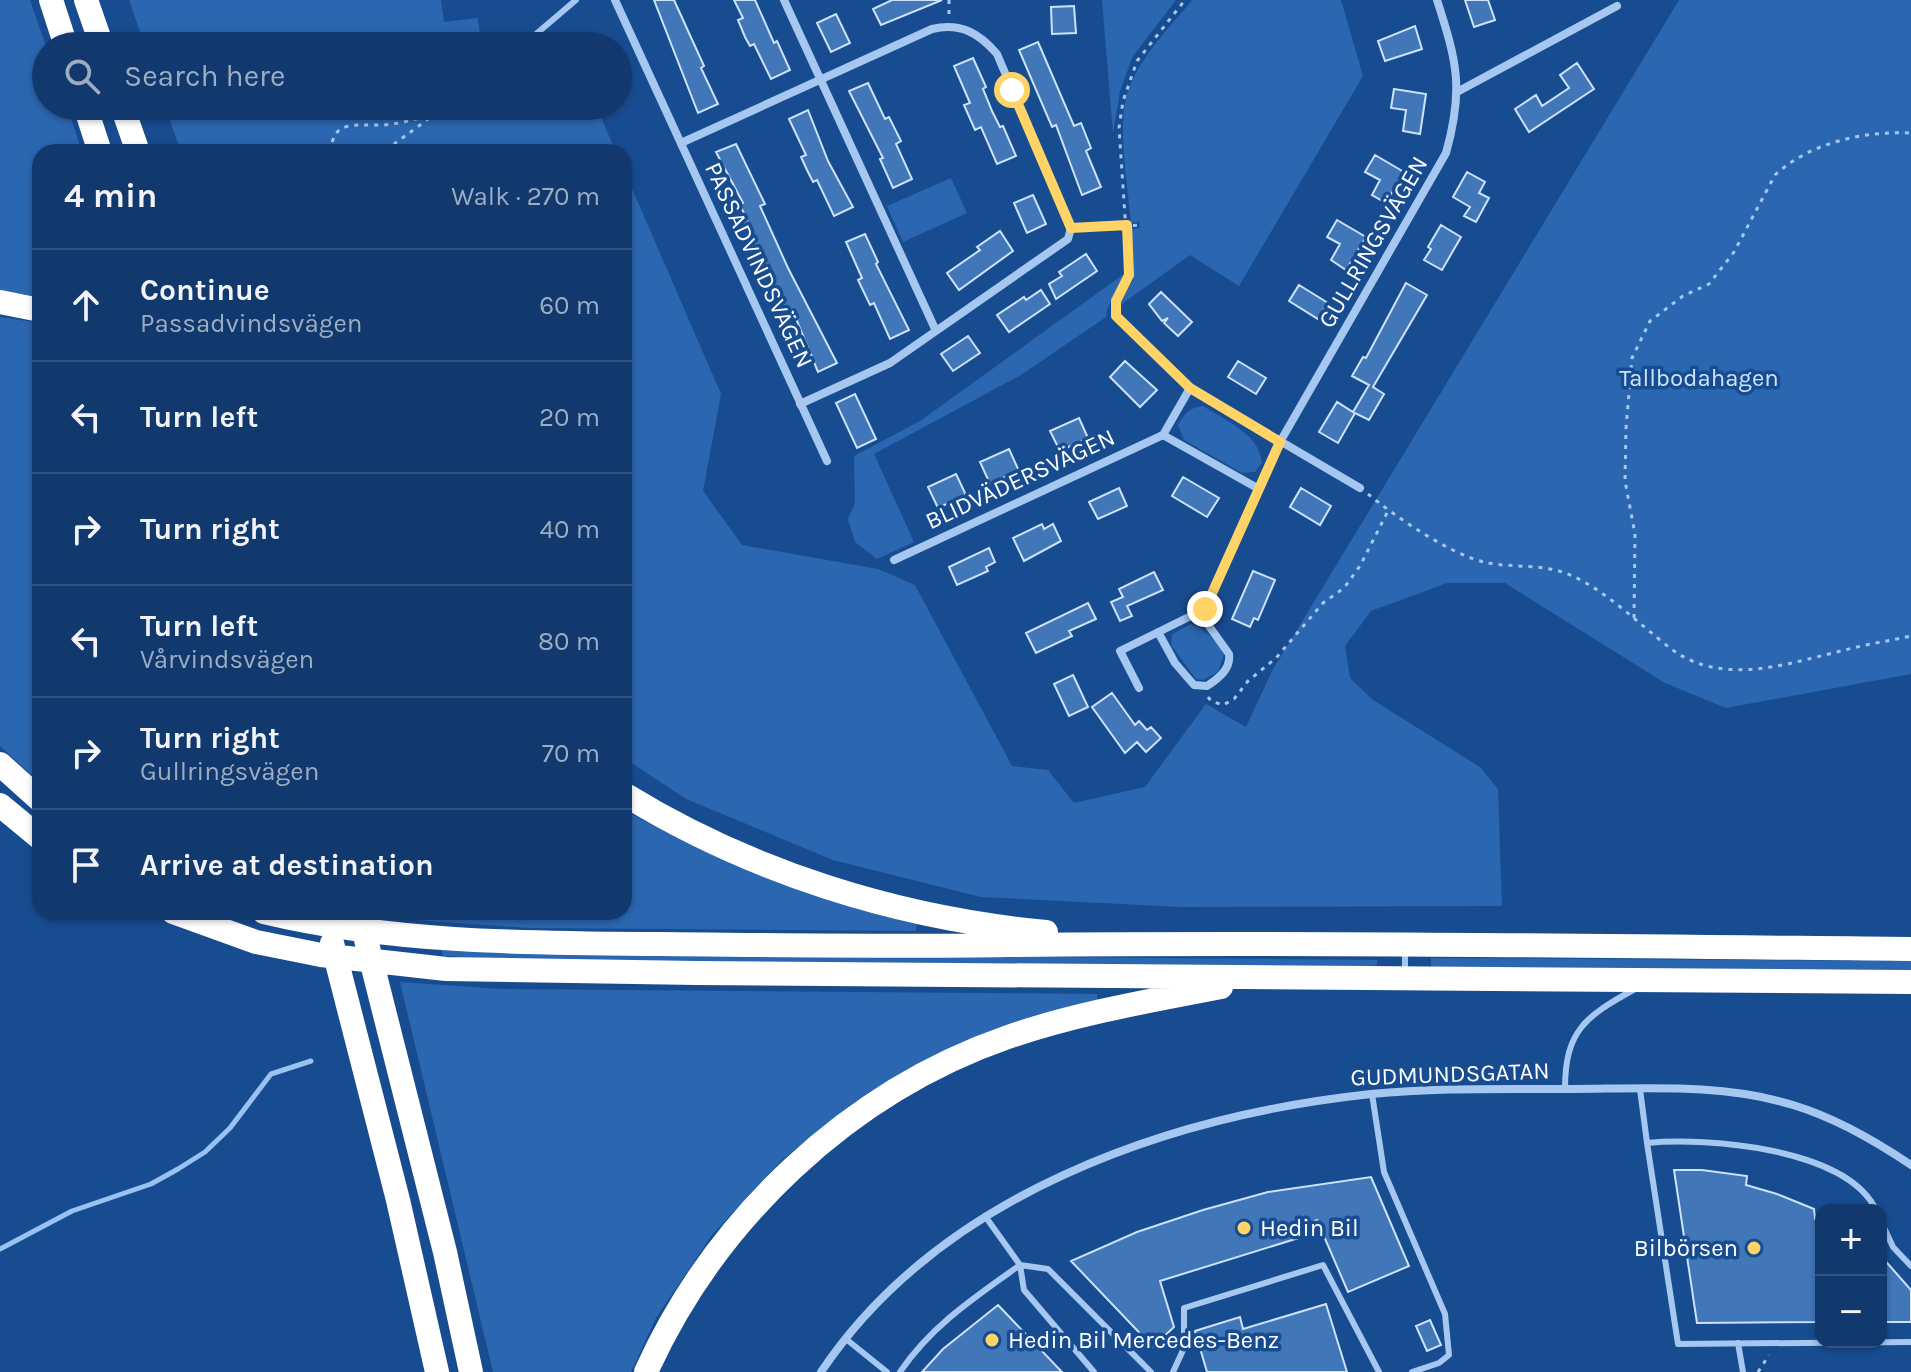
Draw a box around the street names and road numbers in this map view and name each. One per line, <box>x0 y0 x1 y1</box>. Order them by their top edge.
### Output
street label: GULLRINGSVÄGEN <box>1313 151 1433 333</box>
street label: PASSADVINDSVÄGEN <box>699 158 819 372</box>
street label: BLIDVÄDERSVÄGEN <box>921 423 1119 535</box>
street label: GUDMUNDSGATAN <box>1350 1057 1550 1091</box>

